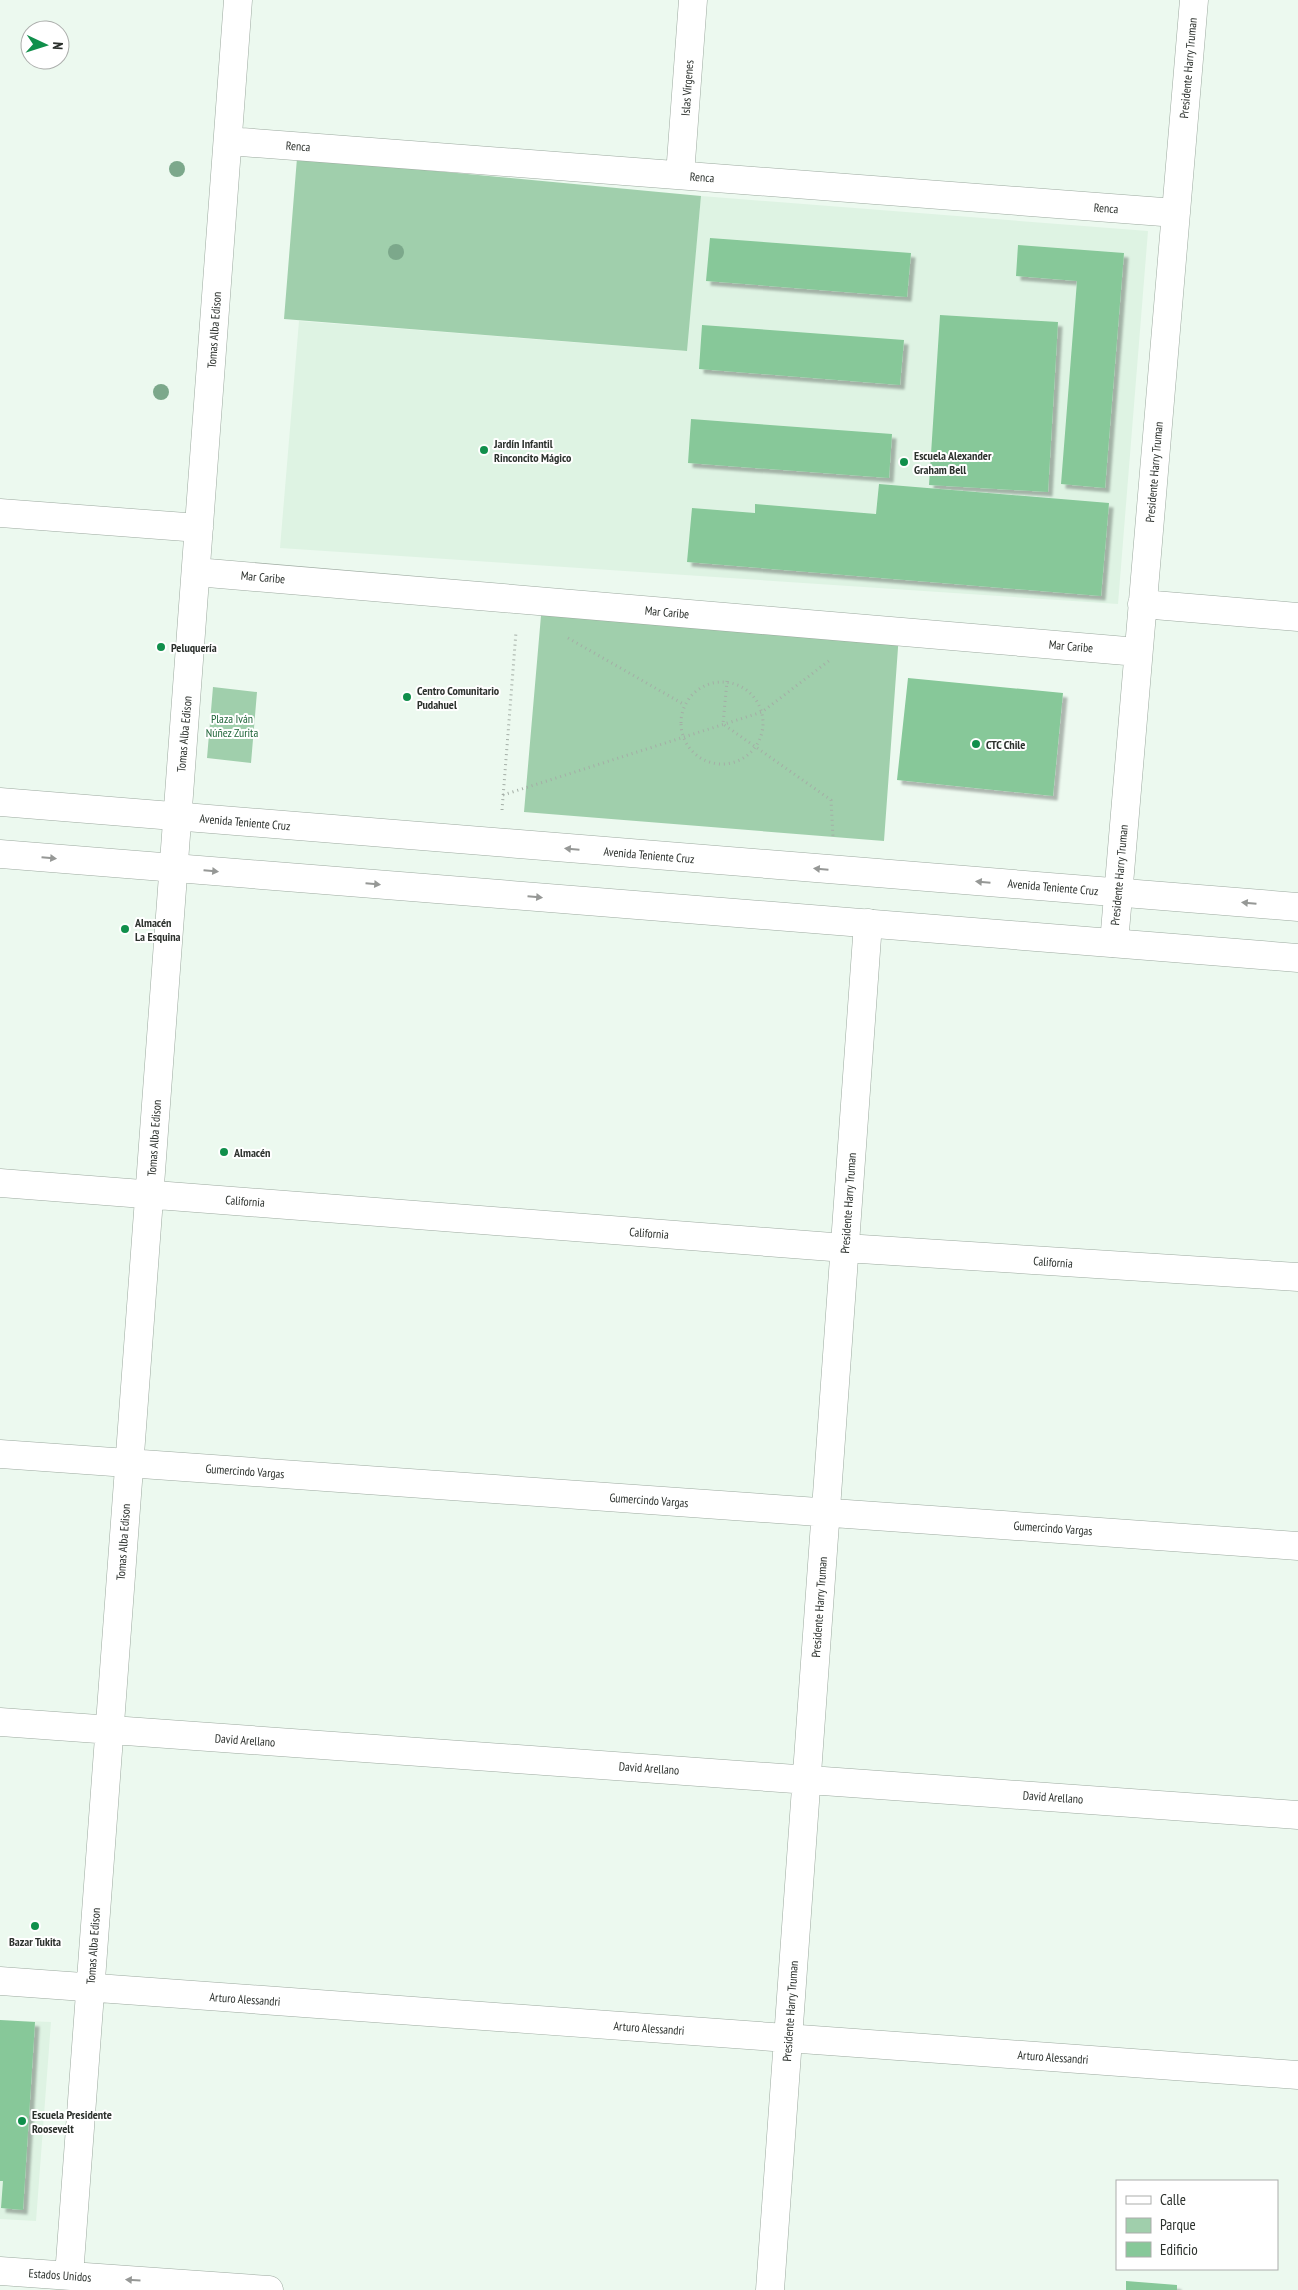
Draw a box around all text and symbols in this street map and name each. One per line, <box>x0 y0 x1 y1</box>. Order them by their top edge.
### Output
street label: Presidente Harry Truman <box>1176 17 1200 119</box>
north arrow <box>20 20 70 70</box>
text: N <box>49 42 67 50</box>
street label: Islas Vírgenes <box>678 59 696 117</box>
street label: Renca <box>285 138 311 154</box>
street label: Renca <box>689 169 715 185</box>
street label: Renca <box>1093 200 1119 216</box>
street label: Tomas Alba Edison <box>204 291 224 369</box>
street label: Presidente Harry Truman <box>1142 421 1166 523</box>
place label: Jardín Infantil Rinconcito Mágico <box>493 436 572 465</box>
marker: Jardín Infantil Rinconcito Mágico <box>478 444 490 456</box>
place label: Escuela Alexander Graham Bell <box>914 448 992 477</box>
marker: Escuela Alexander Graham Bell <box>898 456 910 468</box>
street label: Mar Caribe <box>240 568 286 586</box>
street label: Mar Caribe <box>644 603 690 621</box>
street label: Mar Caribe <box>1048 637 1094 655</box>
place label: Peluquería <box>171 640 217 655</box>
marker: Peluquería <box>155 641 167 653</box>
place label: Centro Comunitario Pudahuel <box>417 683 500 712</box>
marker: Centro Comunitario Pudahuel <box>401 691 413 703</box>
street label: Tomas Alba Edison <box>173 695 195 773</box>
park label: Plaza Iván Núñez Zurita <box>206 711 258 740</box>
place label: CTC Chile <box>986 737 1025 752</box>
marker: CTC Chile <box>970 738 982 750</box>
street label: Avenida Teniente Cruz <box>199 811 291 833</box>
street label: Presidente Harry Truman <box>1107 824 1131 926</box>
one-way arrow <box>563 844 579 852</box>
street label: Avenida Teniente Cruz <box>603 844 695 866</box>
one-way arrow <box>41 854 57 862</box>
one-way arrow <box>813 864 829 872</box>
one-way arrow <box>203 867 219 875</box>
street label: Avenida Teniente Cruz <box>1007 876 1099 898</box>
one-way arrow <box>974 877 990 885</box>
one-way arrow <box>365 880 381 888</box>
one-way arrow <box>527 893 543 901</box>
one-way arrow <box>1241 899 1257 907</box>
place label: Almacén La Esquina <box>134 915 181 944</box>
marker: Almacén La Esquina <box>119 923 131 935</box>
street label: Tomas Alba Edison <box>144 1099 164 1177</box>
place label: Almacén <box>233 1145 270 1160</box>
marker: Almacén <box>218 1146 230 1158</box>
street label: Presidente Harry Truman <box>837 1152 859 1254</box>
street label: California <box>225 1192 266 1210</box>
street label: California <box>629 1224 670 1242</box>
street label: California <box>1033 1253 1074 1271</box>
street label: Gumercindo Vargas <box>205 1461 285 1481</box>
street label: Gumercindo Vargas <box>609 1490 689 1510</box>
street label: Tomas Alba Edison <box>113 1503 133 1581</box>
street label: Gumercindo Vargas <box>1013 1518 1093 1538</box>
street label: Presidente Harry Truman <box>808 1556 830 1658</box>
street label: David Arellano <box>214 1730 276 1750</box>
street label: David Arellano <box>618 1758 680 1778</box>
street label: David Arellano <box>1022 1787 1084 1807</box>
street label: Tomas Alba Edison <box>83 1907 103 1985</box>
marker: Bazar Tukita <box>29 1920 41 1932</box>
place label: Bazar Tukita <box>9 1934 61 1949</box>
street label: Presidente Harry Truman <box>779 1960 801 2062</box>
street label: Arturo Alessandri <box>209 1989 281 2009</box>
street label: Arturo Alessandri <box>613 2018 685 2038</box>
street label: Arturo Alessandri <box>1017 2047 1089 2067</box>
place label: Escuela Presidente Roosevelt <box>32 2107 112 2136</box>
marker: Escuela Presidente Roosevelt <box>16 2115 28 2127</box>
legend <box>1116 2180 1278 2270</box>
text: Calle <box>1160 2190 1186 2209</box>
text: Parque <box>1160 2215 1196 2234</box>
text: Edificio <box>1160 2240 1198 2259</box>
street label: Estados Unidos <box>28 2265 92 2285</box>
one-way arrow <box>125 2276 141 2284</box>

